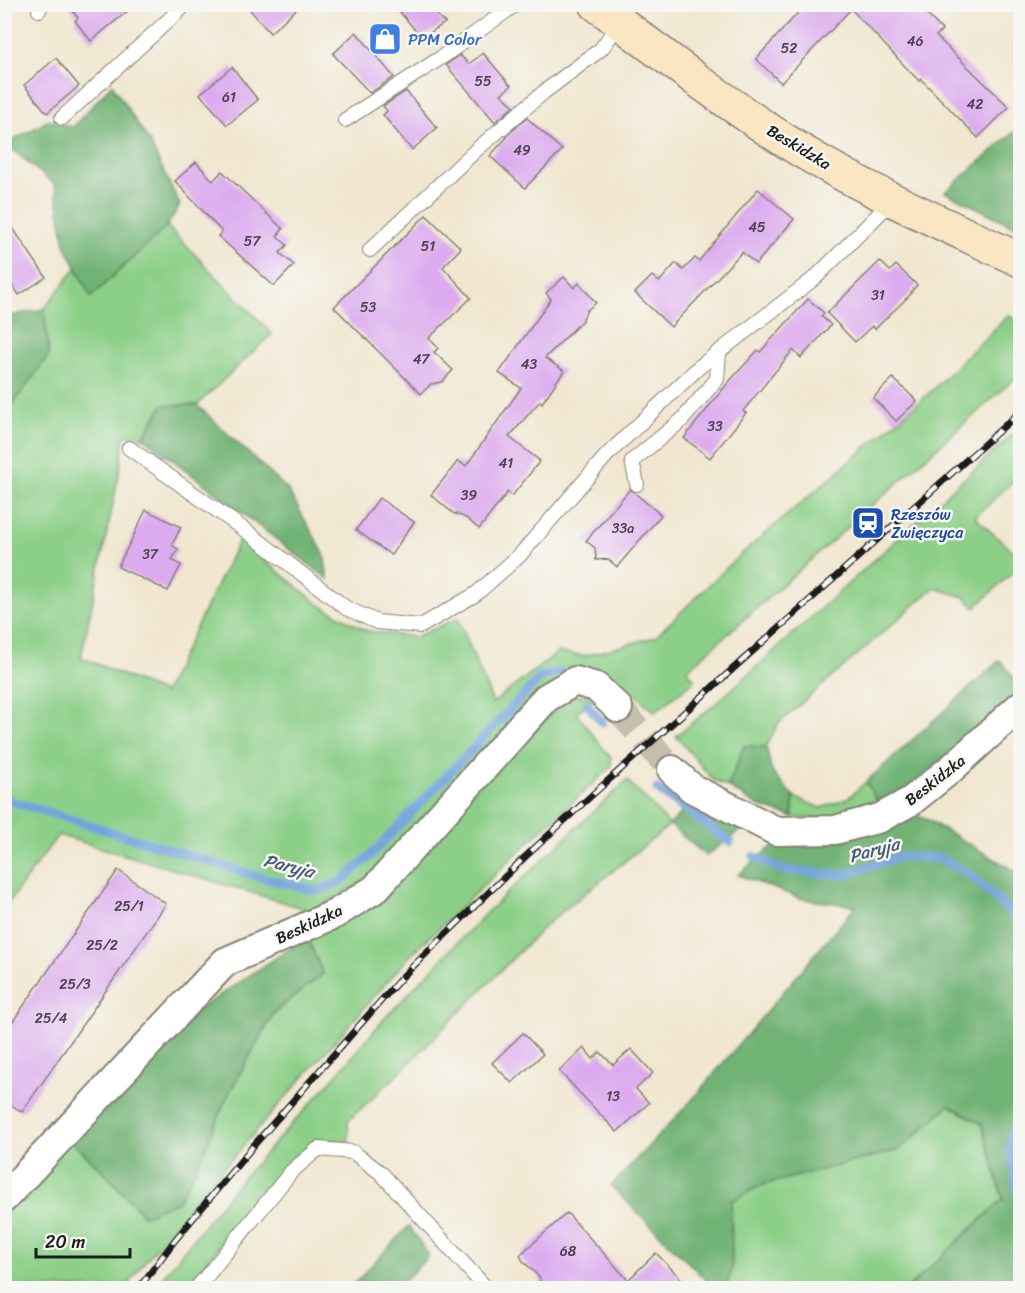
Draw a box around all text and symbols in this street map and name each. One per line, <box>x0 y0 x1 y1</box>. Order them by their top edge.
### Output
shop icon: PPM Color <box>367 21 403 57</box>
place label: PPM Color <box>408 25 483 54</box>
house number: 46 <box>907 29 923 54</box>
house number: 52 <box>781 36 797 61</box>
house number: 55 <box>474 69 492 94</box>
house number: 61 <box>222 85 236 110</box>
house number: 42 <box>967 92 983 117</box>
street label: Beskidzka <box>761 116 837 178</box>
house number: 49 <box>513 138 531 163</box>
house number: 45 <box>748 215 766 240</box>
house number: 57 <box>244 229 261 254</box>
house number: 51 <box>421 234 435 259</box>
house number: 31 <box>871 283 885 308</box>
house number: 53 <box>360 295 376 320</box>
house number: 47 <box>413 347 430 372</box>
house number: 43 <box>521 352 538 377</box>
house number: 33 <box>707 414 723 439</box>
house number: 41 <box>499 451 513 476</box>
house number: 39 <box>461 483 478 508</box>
place label: Rzeszów Zwięczyca <box>891 500 964 547</box>
station icon: Rzeszów Zwięczyca <box>850 505 886 541</box>
house number: 33a <box>612 516 634 541</box>
house number: 37 <box>142 542 159 567</box>
street label: Beskidzka <box>898 747 972 813</box>
water label: Paryja <box>845 827 905 872</box>
water label: Paryja <box>260 844 320 888</box>
house number: 25/1 <box>114 894 144 919</box>
street label: Beskidzka <box>271 896 347 952</box>
house number: 25/2 <box>86 933 118 958</box>
house number: 25/3 <box>59 972 91 997</box>
house number: 25/4 <box>35 1006 67 1031</box>
house number: 13 <box>606 1084 620 1109</box>
scale bar <box>36 1221 130 1259</box>
text: 20 m <box>45 1226 85 1258</box>
house number: 68 <box>560 1239 577 1264</box>

